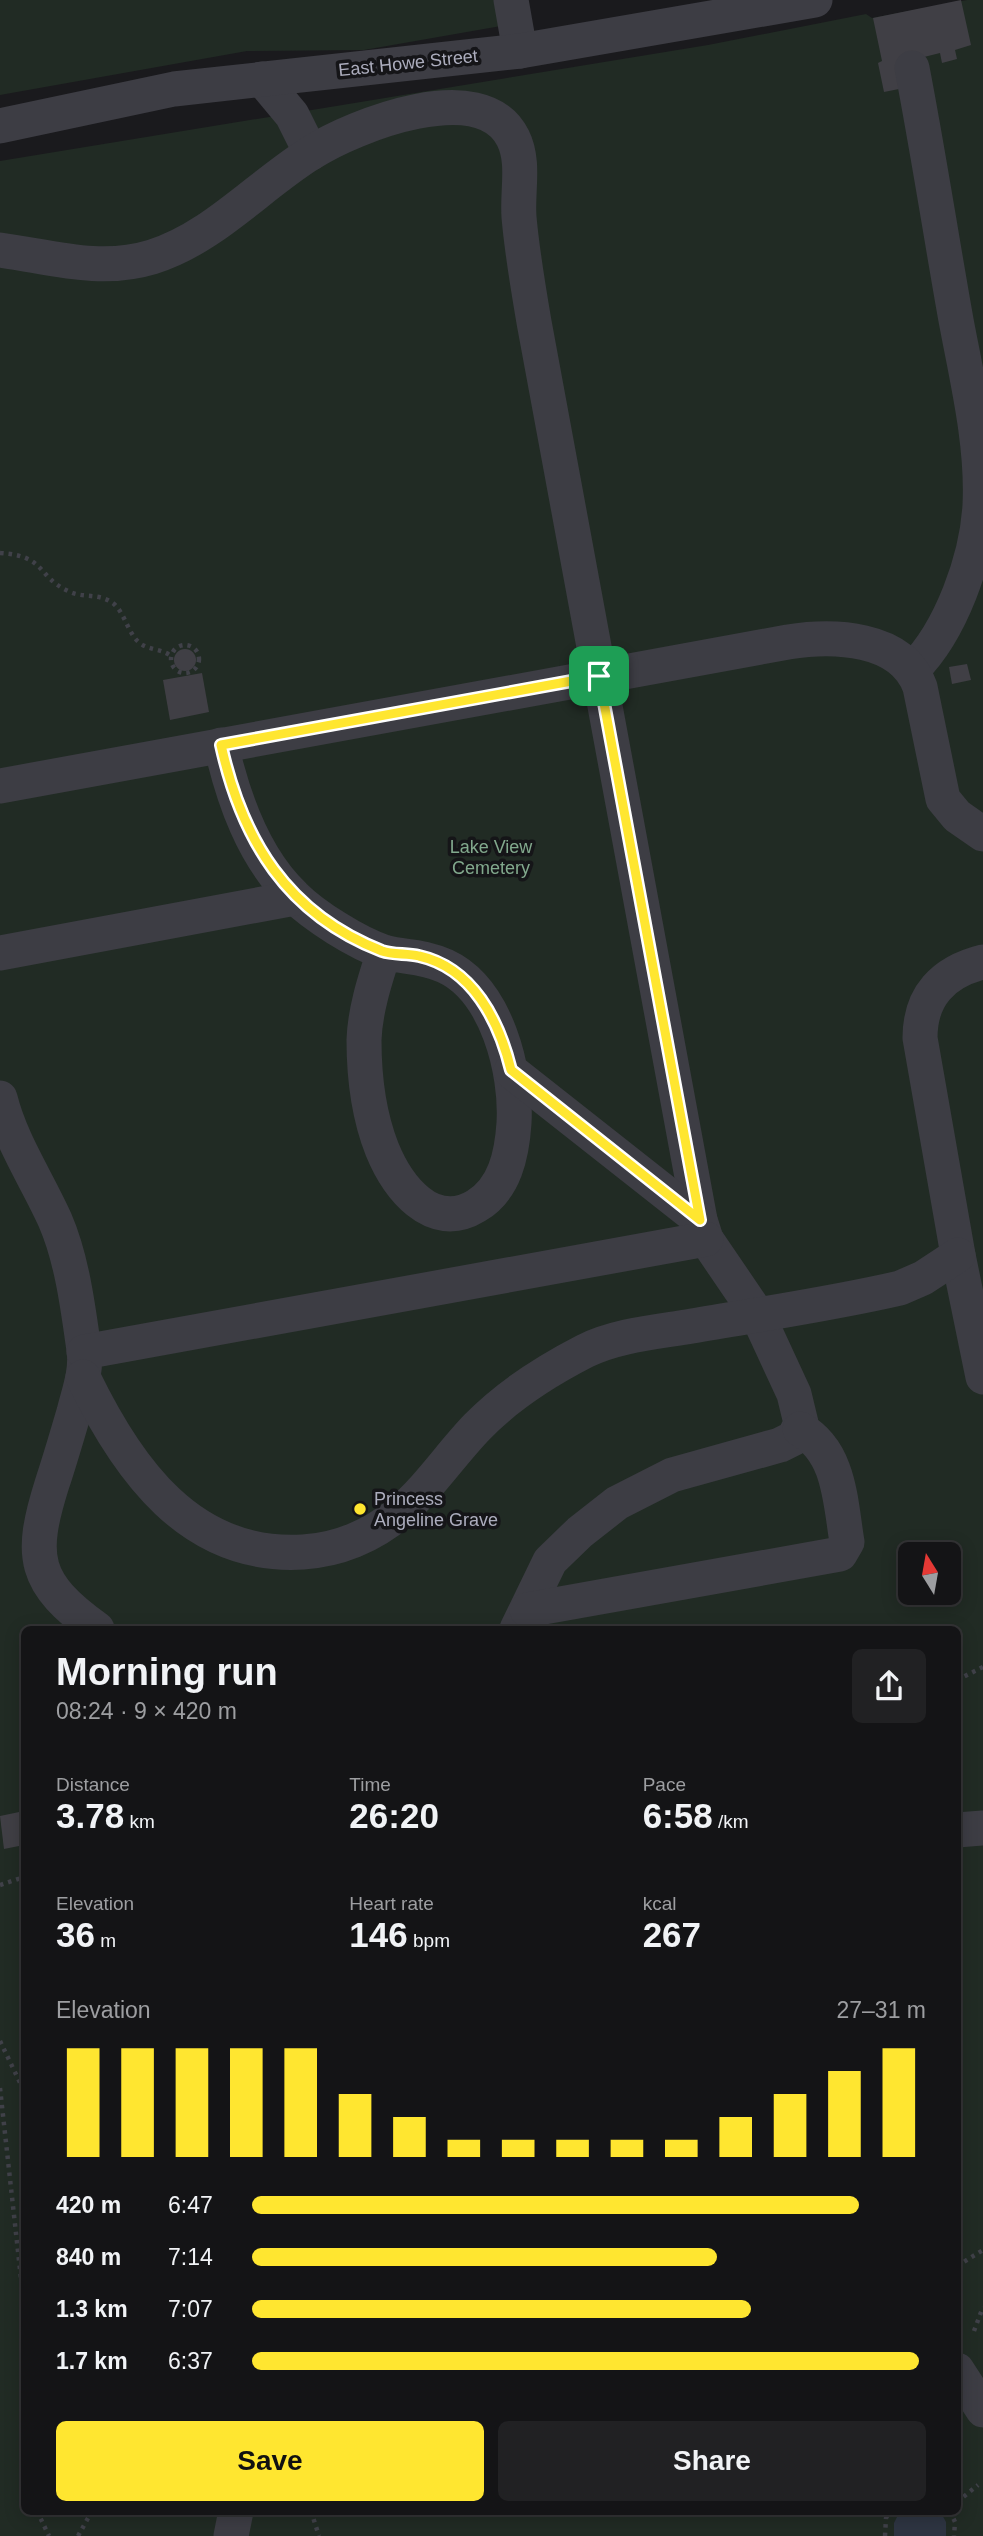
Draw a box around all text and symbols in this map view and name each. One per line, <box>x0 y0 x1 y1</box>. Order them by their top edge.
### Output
street label: East Howe Street <box>337 46 479 80</box>
pin <box>569 646 629 706</box>
icon: arrive <box>580 657 618 695</box>
park label: Lake View Cemetery <box>450 837 533 878</box>
place label: Princess Angeline Grave <box>374 1489 498 1530</box>
marker: Princess Angeline Grave <box>352 1501 368 1517</box>
north arrow <box>898 1542 961 1605</box>
map controls <box>898 1542 961 1605</box>
button: share <box>852 1649 926 1723</box>
text: Morning run <box>56 1651 278 1693</box>
text: 08:24 · 9 × 420 m <box>56 1698 237 1724</box>
text: Distance <box>56 1774 130 1795</box>
text: Time <box>349 1774 391 1795</box>
text: Pace <box>643 1774 686 1795</box>
text: 3.78 <box>56 1796 124 1835</box>
text: 26:20 <box>349 1796 439 1835</box>
text: 6:58 <box>643 1796 713 1835</box>
text: km <box>124 1811 155 1832</box>
text: /km <box>713 1811 749 1832</box>
text: Elevation <box>56 1893 134 1914</box>
text: Heart rate <box>349 1893 434 1914</box>
text: kcal <box>643 1893 676 1914</box>
text: 36 <box>56 1915 95 1954</box>
text: 146 <box>349 1915 408 1954</box>
text: 267 <box>643 1915 701 1954</box>
text: m <box>95 1930 116 1951</box>
text: bpm <box>408 1930 450 1951</box>
text: Elevation <box>56 1997 151 2023</box>
text: 27–31 m <box>836 1997 926 2023</box>
text: 420 m <box>56 2192 121 2218</box>
text: 6:47 <box>168 2192 213 2218</box>
text: 840 m <box>56 2244 121 2270</box>
text: 7:14 <box>168 2244 213 2270</box>
text: 1.3 km <box>56 2296 128 2322</box>
text: 7:07 <box>168 2296 213 2322</box>
text: 1.7 km <box>56 2348 128 2374</box>
text: 6:37 <box>168 2348 213 2374</box>
button: Save <box>56 2421 484 2501</box>
button: Share <box>498 2421 926 2501</box>

